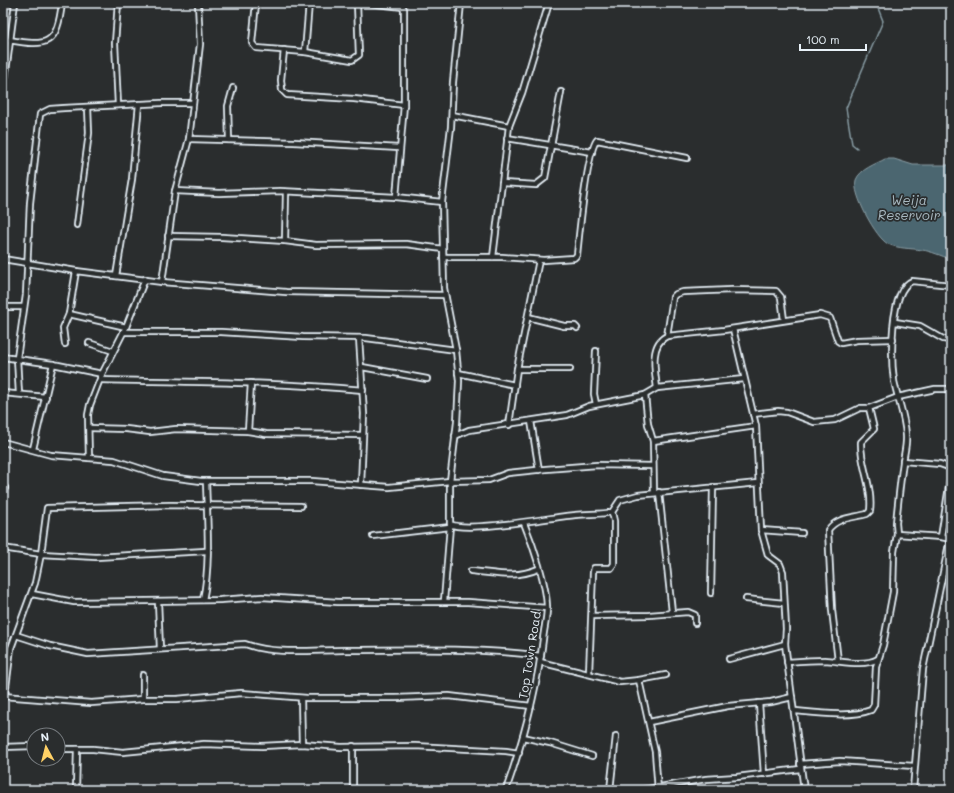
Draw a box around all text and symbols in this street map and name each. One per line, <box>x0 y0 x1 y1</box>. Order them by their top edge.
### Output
scale bar <box>800 26 866 52</box>
text: 100 m <box>806 31 840 47</box>
water label: Weija Reservoir <box>878 191 941 223</box>
street label: Top Town Road <box>514 610 544 700</box>
north arrow <box>26 727 66 767</box>
text: N <box>40 729 50 745</box>

